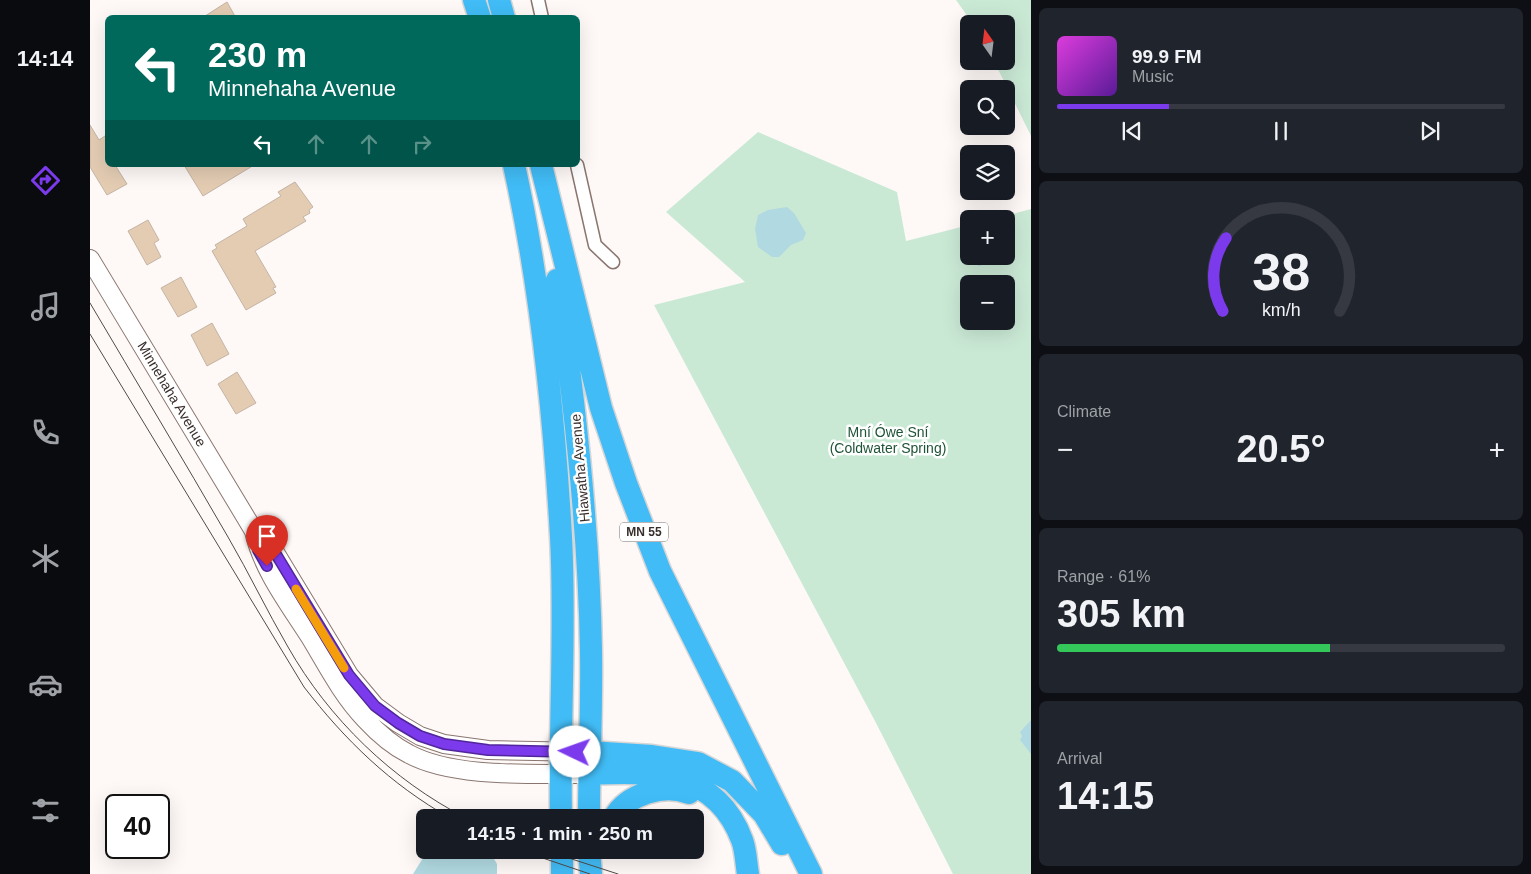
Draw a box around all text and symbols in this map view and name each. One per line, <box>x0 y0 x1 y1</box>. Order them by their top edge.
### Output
north arrow <box>960 15 1015 70</box>
map controls <box>960 15 1015 330</box>
icon: left <box>125 35 190 100</box>
text: 230 m <box>208 35 307 74</box>
text: 14:14 <box>17 46 73 71</box>
text: 99.9 FM <box>1132 46 1202 67</box>
text: Music <box>1132 68 1174 85</box>
text: Minnehaha Avenue <box>208 76 396 101</box>
button: search <box>960 80 1015 135</box>
icon: previous <box>1118 117 1146 145</box>
icon: pause <box>1267 117 1295 145</box>
icon: next <box>1416 117 1444 145</box>
icon: left <box>249 130 277 158</box>
icon: ahead <box>302 130 330 158</box>
icon: ahead <box>355 130 383 158</box>
icon: right <box>408 130 436 158</box>
button: layers <box>960 145 1015 200</box>
icon: directions <box>28 163 63 198</box>
button: + <box>960 210 1015 265</box>
text: 38 <box>1252 243 1310 301</box>
button: − <box>960 275 1015 330</box>
icon: music <box>28 289 63 324</box>
text: km/h <box>1262 300 1300 320</box>
street label: Minnehaha Avenue <box>134 339 210 450</box>
text: Climate <box>1057 403 1111 420</box>
street label: Hiawatha Avenue <box>567 413 593 523</box>
icon: phone <box>28 415 63 450</box>
park label: Mní Ówe Sní (Coldwater Spring) <box>830 424 946 456</box>
text: 20.5° <box>1236 428 1326 470</box>
text: − <box>1057 434 1073 465</box>
text: + <box>1489 434 1505 465</box>
pin <box>246 515 288 566</box>
icon: arrive <box>253 522 281 550</box>
road number: MN 55 <box>620 522 668 542</box>
icon: climate <box>28 541 63 576</box>
text: Range · 61% <box>1057 568 1150 585</box>
text: 305 km <box>1057 593 1186 635</box>
icon: car <box>28 667 63 702</box>
position arrow <box>548 725 600 777</box>
text: Arrival <box>1057 750 1102 767</box>
text: 14:15 <box>1057 775 1154 817</box>
icon: filters <box>28 793 63 828</box>
speed limit sign: 40 <box>105 794 170 859</box>
text: 14:15 · 1 min · 250 m <box>467 823 653 844</box>

